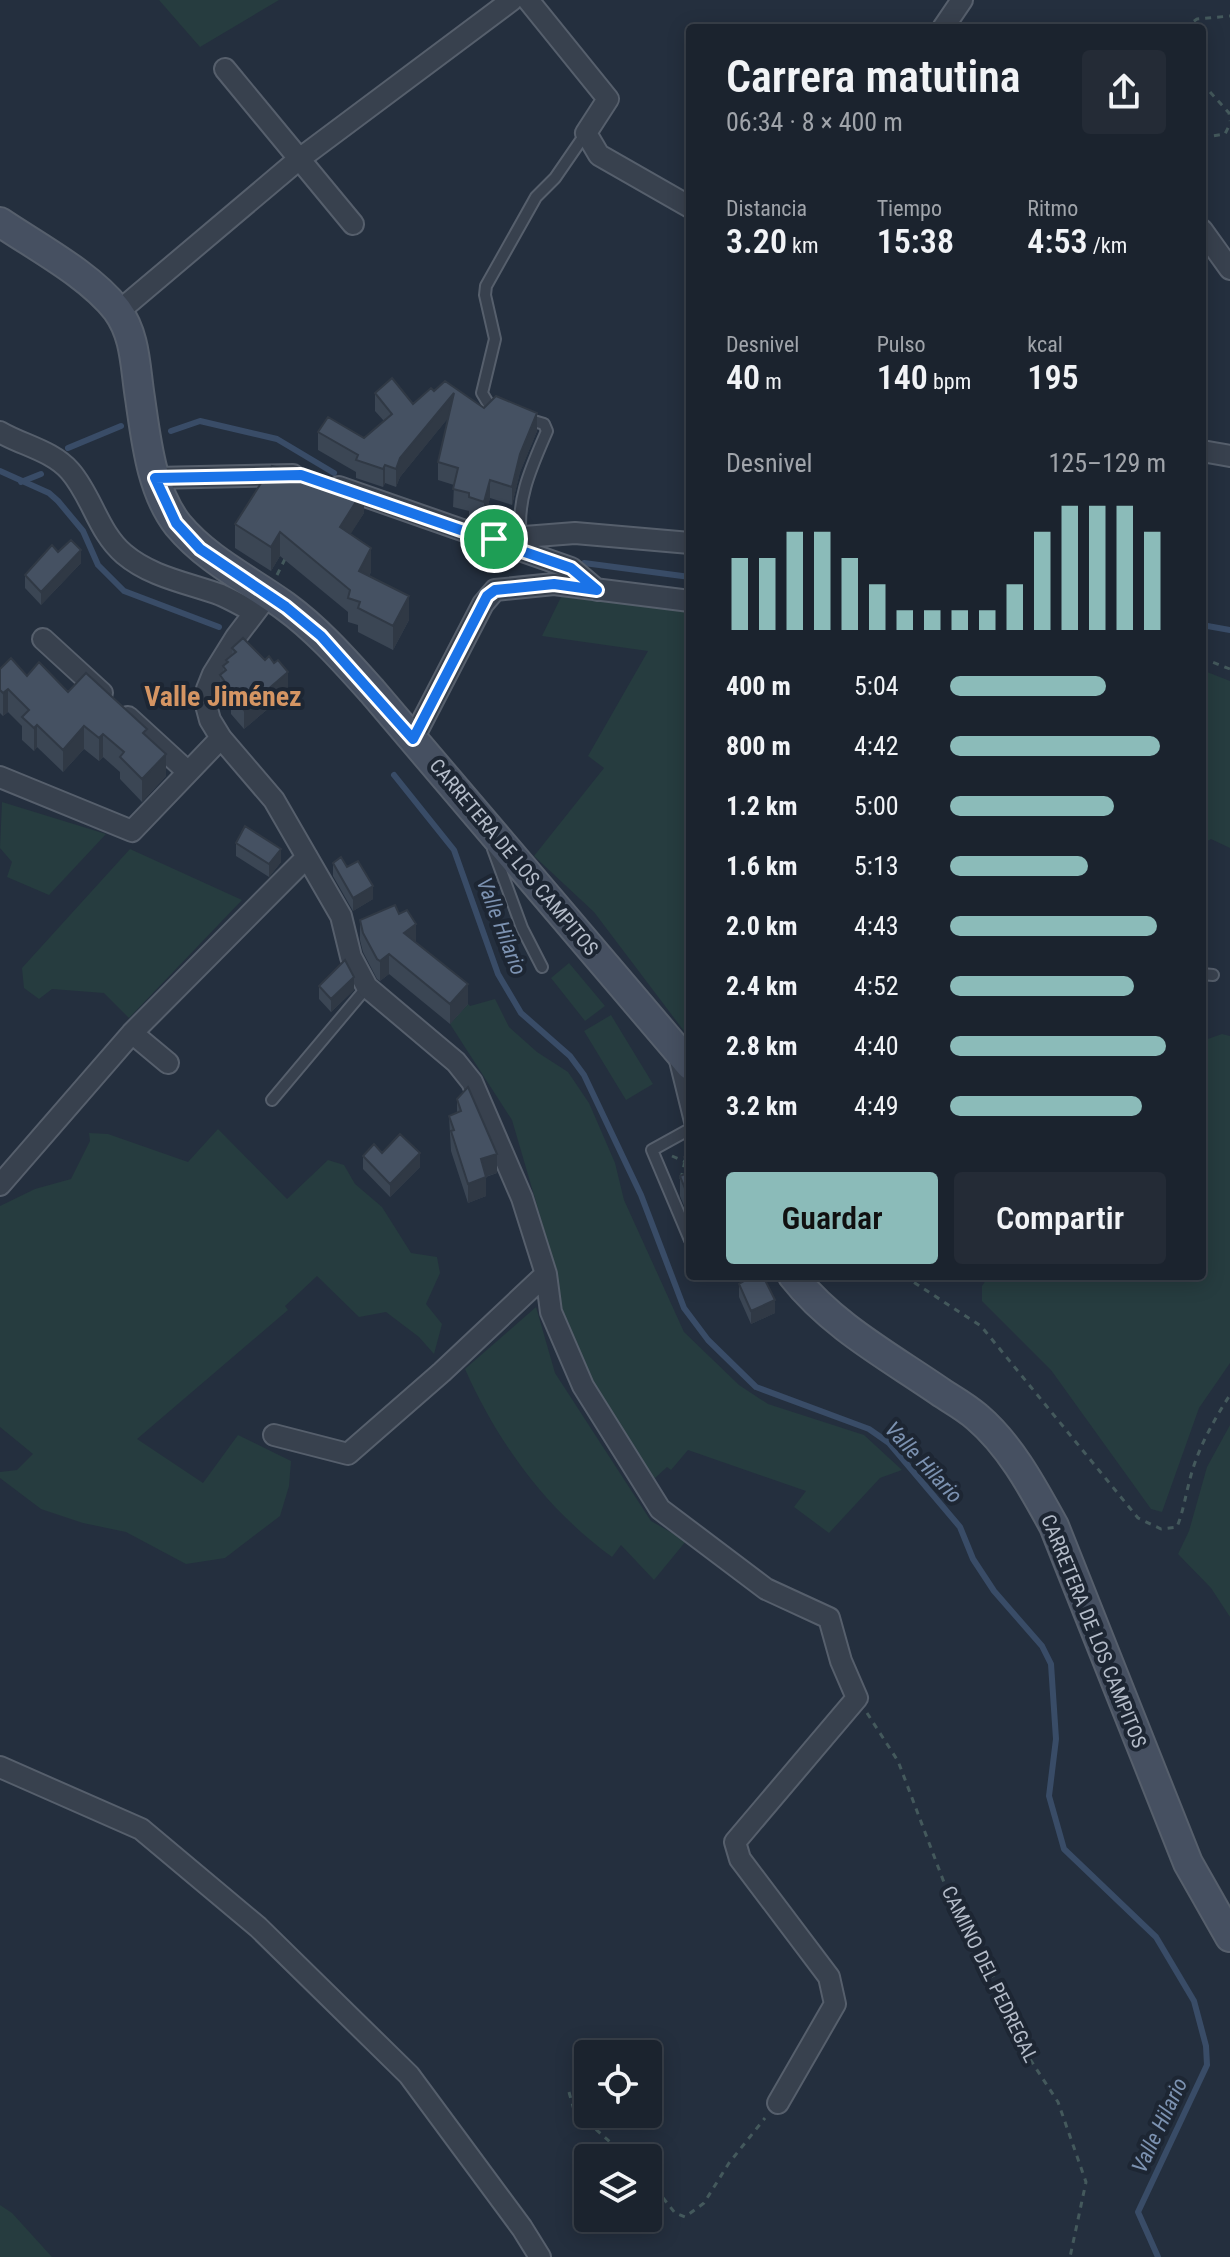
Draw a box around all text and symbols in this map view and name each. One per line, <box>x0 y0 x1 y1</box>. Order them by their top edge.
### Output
button: share <box>1082 50 1166 134</box>
text: Carrera matutina <box>726 51 1021 103</box>
text: 06:34 · 8 × 400 m <box>726 107 903 137</box>
text: Distancia <box>726 196 807 221</box>
text: Tiempo <box>877 196 942 221</box>
text: Ritmo <box>1027 196 1078 221</box>
text: 3.20 <box>726 221 787 261</box>
text: 15:38 <box>877 221 954 261</box>
text: 4:53 <box>1027 221 1088 261</box>
text: km <box>787 233 819 258</box>
text: /km <box>1088 233 1127 258</box>
text: Desnivel <box>726 332 799 357</box>
text: Pulso <box>877 332 926 357</box>
text: kcal <box>1027 332 1063 357</box>
text: 40 <box>726 357 760 397</box>
text: 140 <box>877 357 928 397</box>
text: 195 <box>1027 357 1079 397</box>
text: m <box>760 369 782 394</box>
text: bpm <box>928 369 971 394</box>
text: Desnivel <box>726 448 813 478</box>
text: 125–129 m <box>1049 448 1166 478</box>
pin <box>460 505 528 573</box>
icon: arrive <box>472 517 516 561</box>
text: 400 m <box>726 671 791 701</box>
text: 5:04 <box>854 671 899 701</box>
district label: Valle Jiménez <box>144 680 302 713</box>
text: 800 m <box>726 731 791 761</box>
text: 4:42 <box>854 731 899 761</box>
street label: CARRETERA DE LOS CAMPITOS <box>425 754 603 960</box>
text: 1.2 km <box>726 791 798 821</box>
text: 5:00 <box>854 791 899 821</box>
text: 1.6 km <box>726 851 798 881</box>
text: 5:13 <box>854 851 899 881</box>
water label: Valle Hilario <box>472 874 531 978</box>
text: 2.0 km <box>726 911 798 941</box>
text: 4:43 <box>854 911 899 941</box>
text: 2.4 km <box>726 971 798 1001</box>
text: 4:52 <box>854 971 899 1001</box>
text: 2.8 km <box>726 1031 798 1061</box>
text: 4:40 <box>854 1031 899 1061</box>
text: 3.2 km <box>726 1091 798 1121</box>
text: 4:49 <box>854 1091 899 1121</box>
button: Guardar <box>726 1172 938 1264</box>
button: Compartir <box>954 1172 1166 1264</box>
water label: Valle Hilario <box>880 1417 968 1508</box>
street label: CARRETERA DE LOS CAMPITOS <box>1036 1511 1152 1751</box>
street label: CAMINO DEL PEDREGAL <box>937 1882 1043 2066</box>
map controls <box>574 2040 662 2232</box>
button: locate <box>574 2040 662 2128</box>
water label: Valle Hilario <box>1127 2074 1192 2177</box>
button: layers <box>574 2144 662 2232</box>

